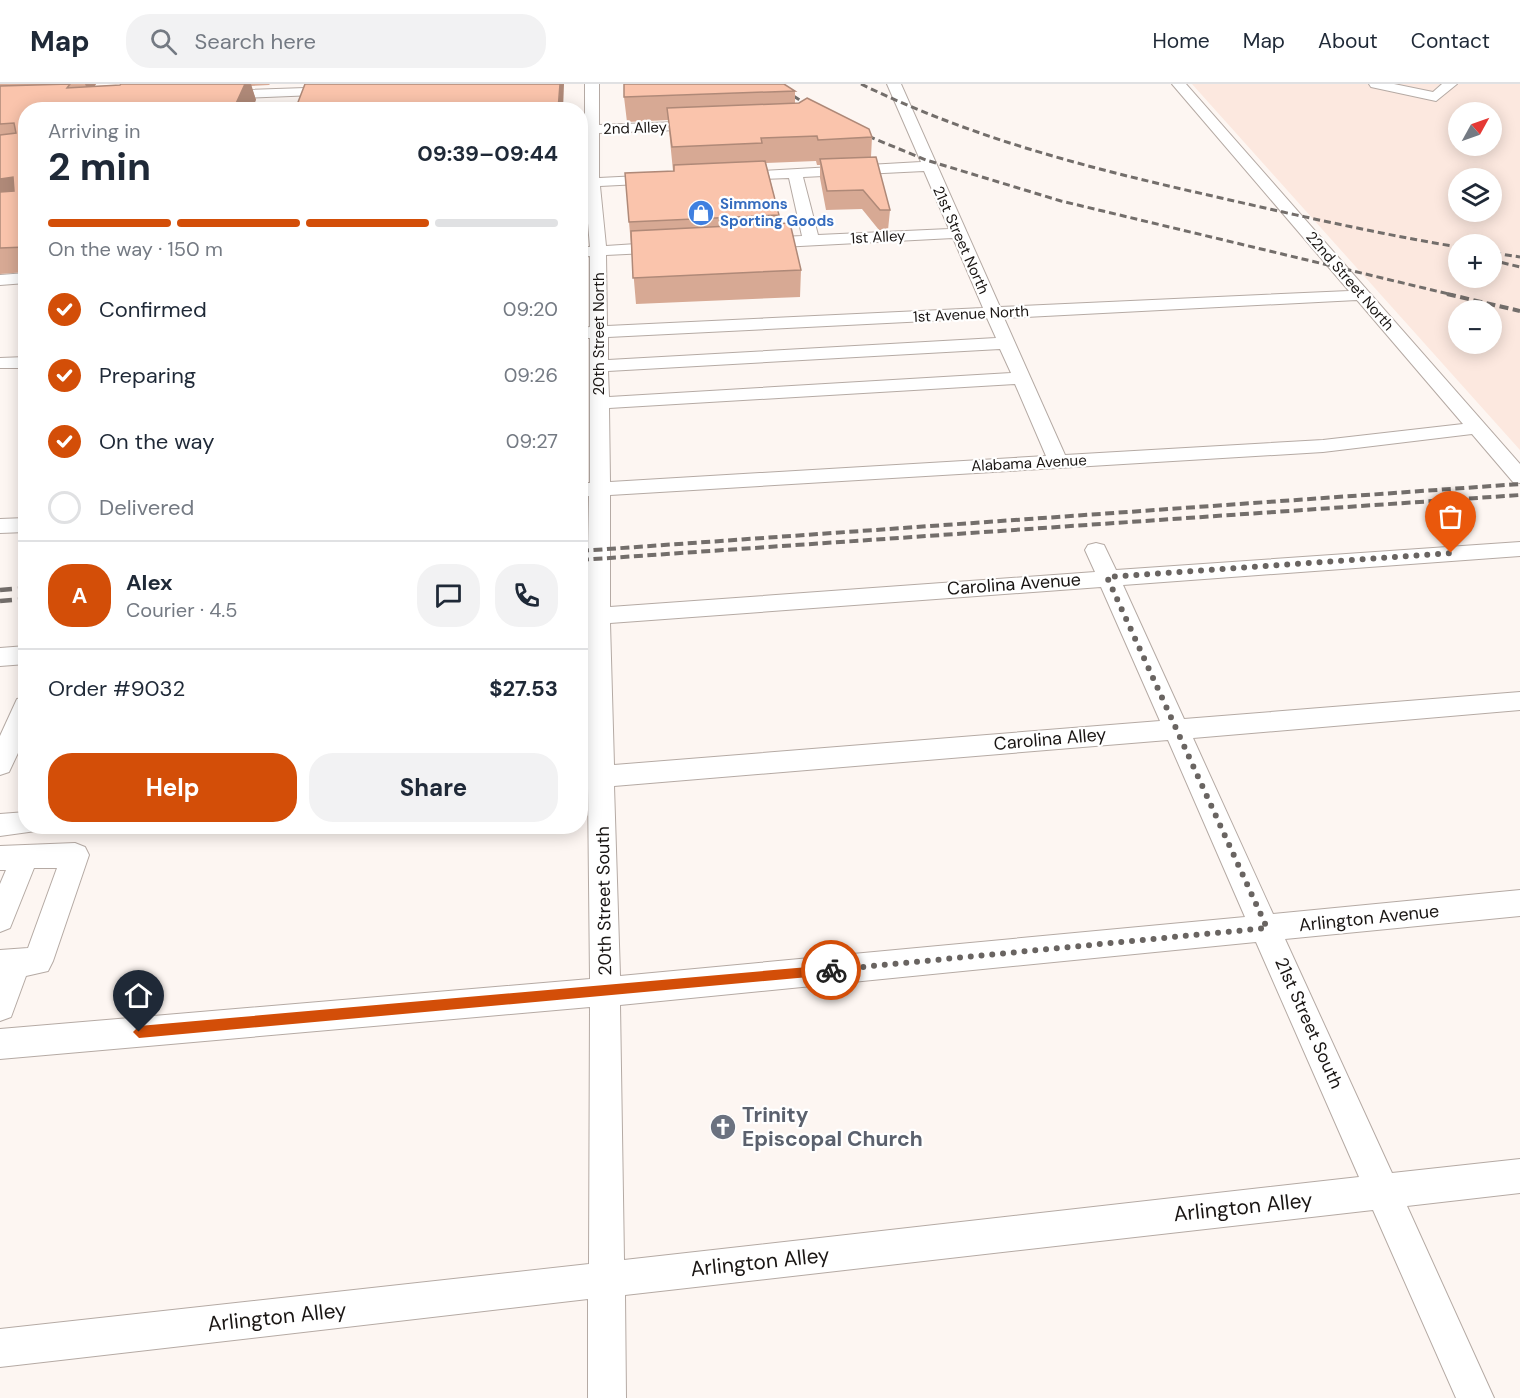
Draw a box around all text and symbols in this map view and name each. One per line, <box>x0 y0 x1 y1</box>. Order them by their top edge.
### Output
search box <box>126 14 546 68</box>
text: Map <box>30 23 90 60</box>
icon: search <box>147 25 180 58</box>
text: Search here <box>195 27 316 56</box>
text: Home <box>1152 27 1210 55</box>
text: Map <box>1243 27 1285 55</box>
text: About <box>1318 27 1378 55</box>
text: Contact <box>1411 27 1490 55</box>
north arrow <box>1448 102 1502 156</box>
map controls <box>1448 102 1502 354</box>
street label: 2nd Alley <box>603 117 668 139</box>
text: Arriving in <box>48 118 140 144</box>
text: 09:39–09:44 <box>417 139 558 168</box>
text: 2 min <box>48 141 151 192</box>
button: layers <box>1448 168 1502 222</box>
street label: 21st Street North <box>928 183 994 297</box>
place label: Simmons Sporting Goods <box>720 194 834 231</box>
shop icon: Simmons Sporting Goods <box>686 198 716 228</box>
street label: 1st Alley <box>850 226 907 248</box>
street label: 22nd Street North <box>1301 227 1399 335</box>
button: + <box>1448 234 1502 288</box>
text: On the way · 150 m <box>48 236 223 262</box>
street label: 20th Street North <box>589 272 609 396</box>
icon: check <box>48 293 81 326</box>
text: Confirmed <box>99 295 207 324</box>
text: 09:20 <box>503 296 558 322</box>
button: − <box>1448 300 1502 354</box>
street label: 1st Avenue North <box>913 301 1029 327</box>
icon: check <box>48 359 81 392</box>
text: Preparing <box>99 361 196 390</box>
text: 09:26 <box>504 362 558 388</box>
icon: check <box>48 425 81 458</box>
text: On the way <box>99 427 214 456</box>
text: 09:27 <box>506 428 558 454</box>
street label: Alabama Avenue <box>971 450 1087 476</box>
pin <box>1425 491 1476 553</box>
text: Delivered <box>99 493 194 522</box>
icon: bag <box>1434 500 1467 533</box>
button: chat <box>417 564 480 627</box>
button: phone <box>495 564 558 627</box>
street label: Carolina Avenue <box>946 567 1082 601</box>
text: Alex <box>126 568 173 597</box>
text: A <box>72 581 87 610</box>
text: Courier · 4.5 <box>126 597 238 623</box>
text: Order #9032 <box>48 674 185 703</box>
text: $27.53 <box>489 674 558 703</box>
street label: Carolina Alley <box>993 722 1107 756</box>
button: Help <box>48 753 297 822</box>
button: Share <box>309 753 558 822</box>
street label: 20th Street South <box>591 826 617 976</box>
street label: Arlington Avenue <box>1298 899 1440 937</box>
courier <box>801 940 861 1000</box>
icon: bike <box>815 954 848 987</box>
street label: 21st Street South <box>1269 954 1349 1092</box>
pin <box>113 970 164 1032</box>
icon: home <box>122 979 155 1012</box>
place label: Trinity Episcopal Church <box>742 1101 923 1153</box>
church icon: Trinity Episcopal Church <box>708 1112 738 1142</box>
street label: Arlington Alley <box>1172 1186 1314 1228</box>
street label: Arlington Alley <box>689 1241 831 1283</box>
street label: Arlington Alley <box>206 1296 348 1338</box>

